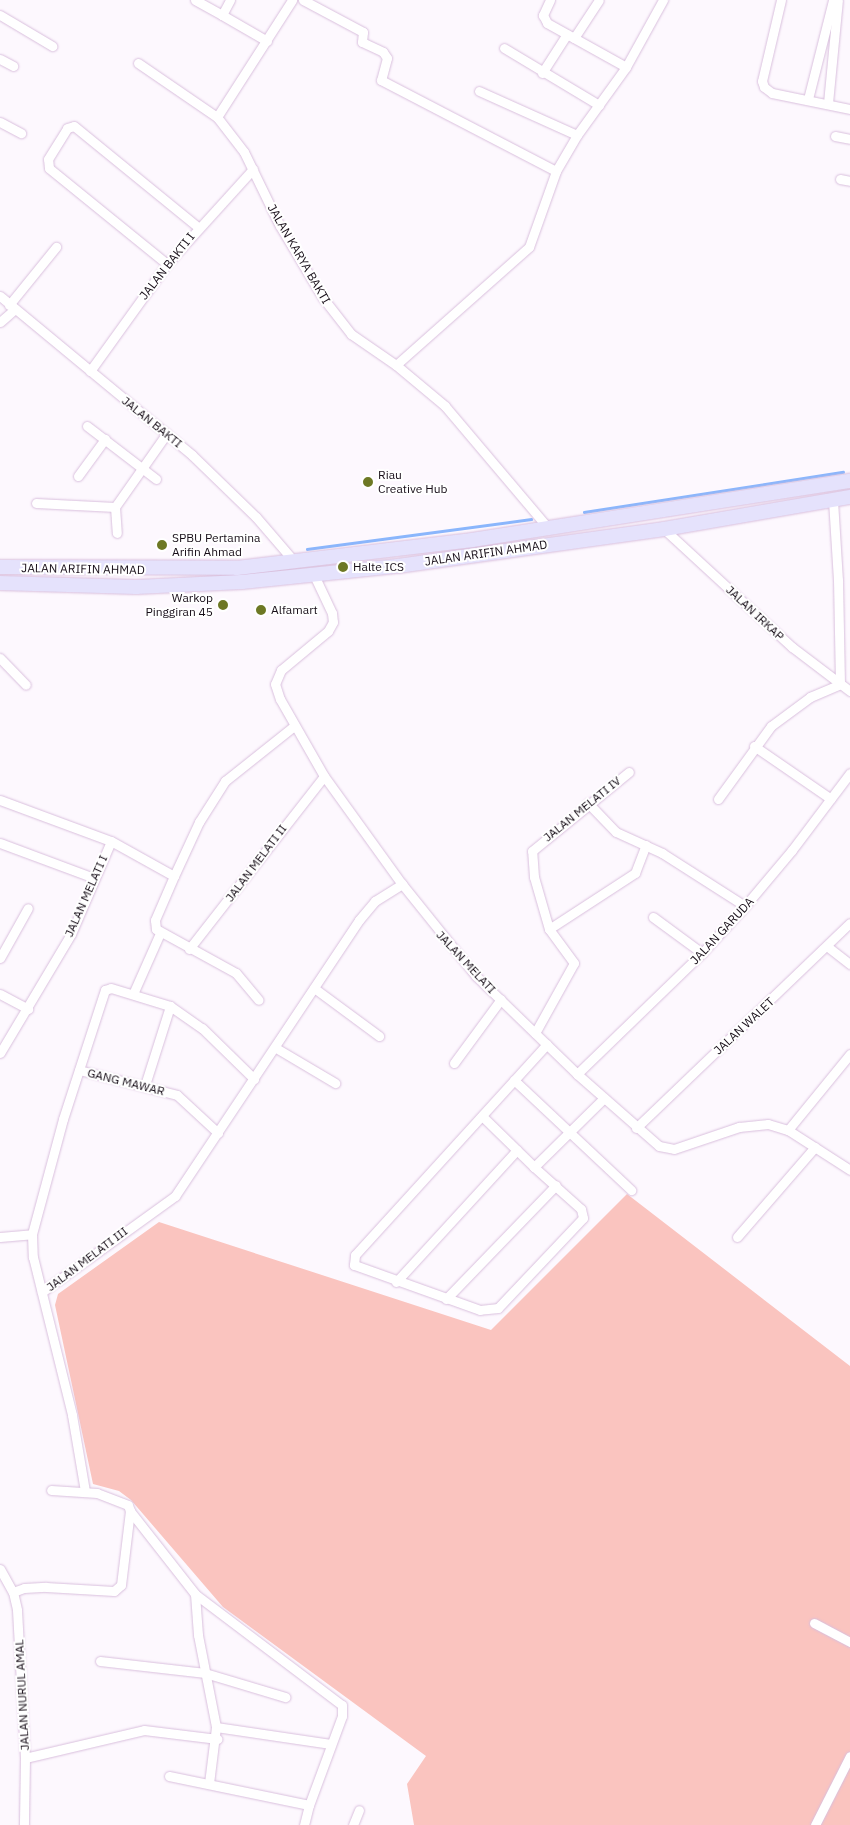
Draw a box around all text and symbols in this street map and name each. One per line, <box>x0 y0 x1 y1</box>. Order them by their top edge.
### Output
street label: JALAN KARYA BAKTI <box>265 202 333 306</box>
street label: JALAN BAKTI I <box>136 230 198 302</box>
street label: JALAN BAKTI <box>119 393 185 451</box>
place label: Riau Creative Hub <box>378 468 447 496</box>
marker: Riau Creative Hub <box>362 476 374 488</box>
place label: SPBU Pertamina Arifin Ahmad <box>172 531 260 559</box>
street label: JALAN ARIFIN AHMAD <box>424 537 548 569</box>
marker: SPBU Pertamina Arifin Ahmad <box>156 539 168 551</box>
place label: Halte ICS <box>353 560 404 574</box>
street label: JALAN ARIFIN AHMAD <box>21 561 145 577</box>
marker: Halte ICS <box>337 561 349 573</box>
street label: JALAN IRKAP <box>723 582 787 644</box>
place label: Warkop Pinggiran 45 <box>145 591 213 619</box>
marker: Warkop Pinggiran 45 <box>217 599 229 611</box>
place label: Alfamart <box>271 603 318 617</box>
marker: Alfamart <box>255 604 267 616</box>
street label: JALAN MELATI IV <box>540 773 624 845</box>
street label: JALAN MELATI II <box>222 822 290 904</box>
street label: JALAN MELATI I <box>62 853 110 939</box>
street label: JALAN GARUDA <box>687 895 757 967</box>
street label: JALAN MELATI <box>433 928 499 996</box>
street label: JALAN WALET <box>711 994 777 1058</box>
street label: GANG MAWAR <box>86 1065 166 1099</box>
street label: JALAN MELATI III <box>44 1224 130 1294</box>
street label: JALAN NURUL AMAL <box>12 1639 32 1751</box>

